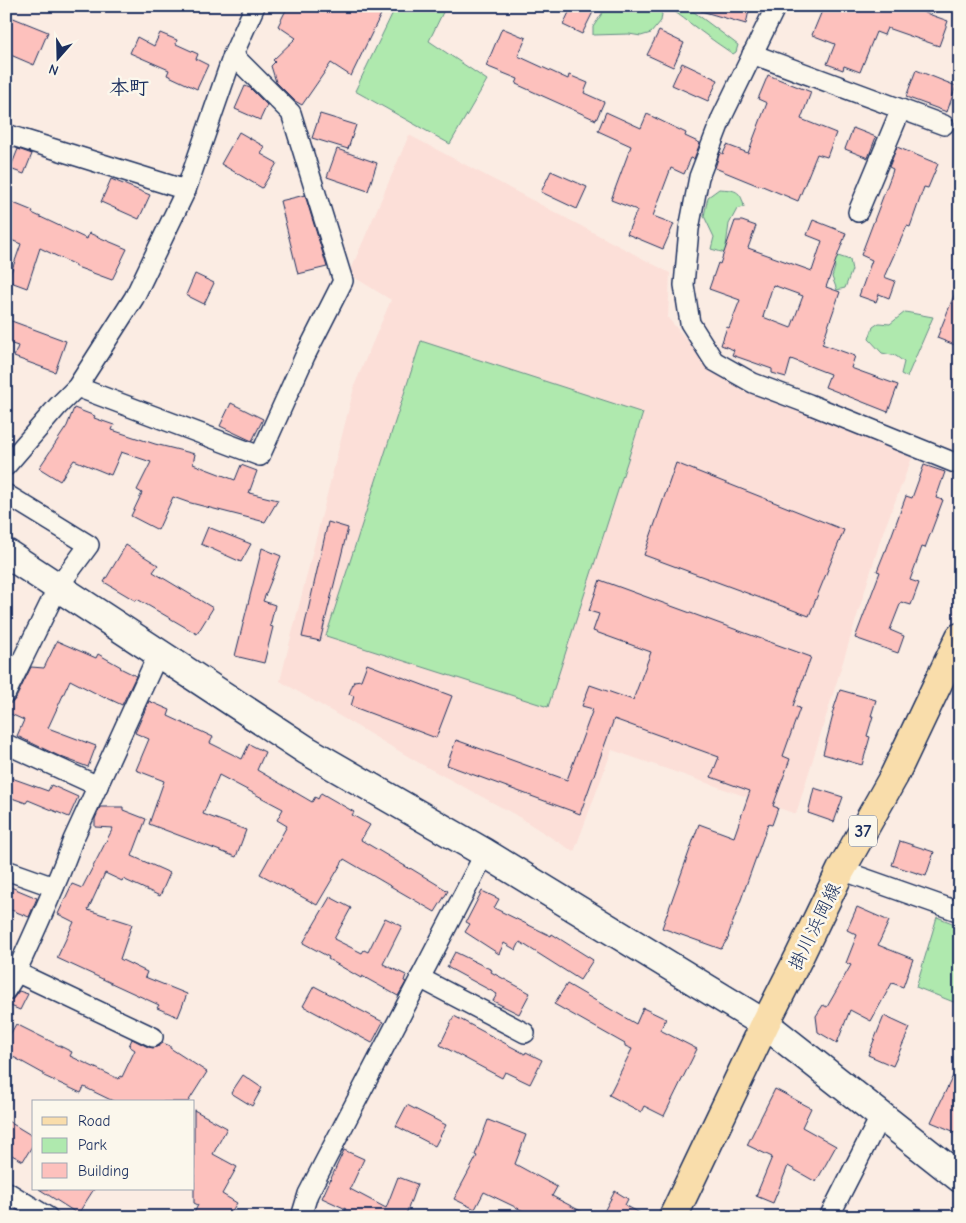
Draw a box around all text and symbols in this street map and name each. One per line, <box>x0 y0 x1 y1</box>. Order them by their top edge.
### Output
north arrow <box>32 32 82 82</box>
text: N <box>47 60 61 79</box>
district label: 本町 <box>109 76 149 99</box>
road number: 37 <box>849 816 877 846</box>
street label: 掛川浜岡線 <box>784 879 846 974</box>
legend <box>32 1100 195 1190</box>
text: Road <box>78 1112 110 1130</box>
text: Park <box>78 1136 107 1154</box>
text: Building <box>78 1162 129 1180</box>

